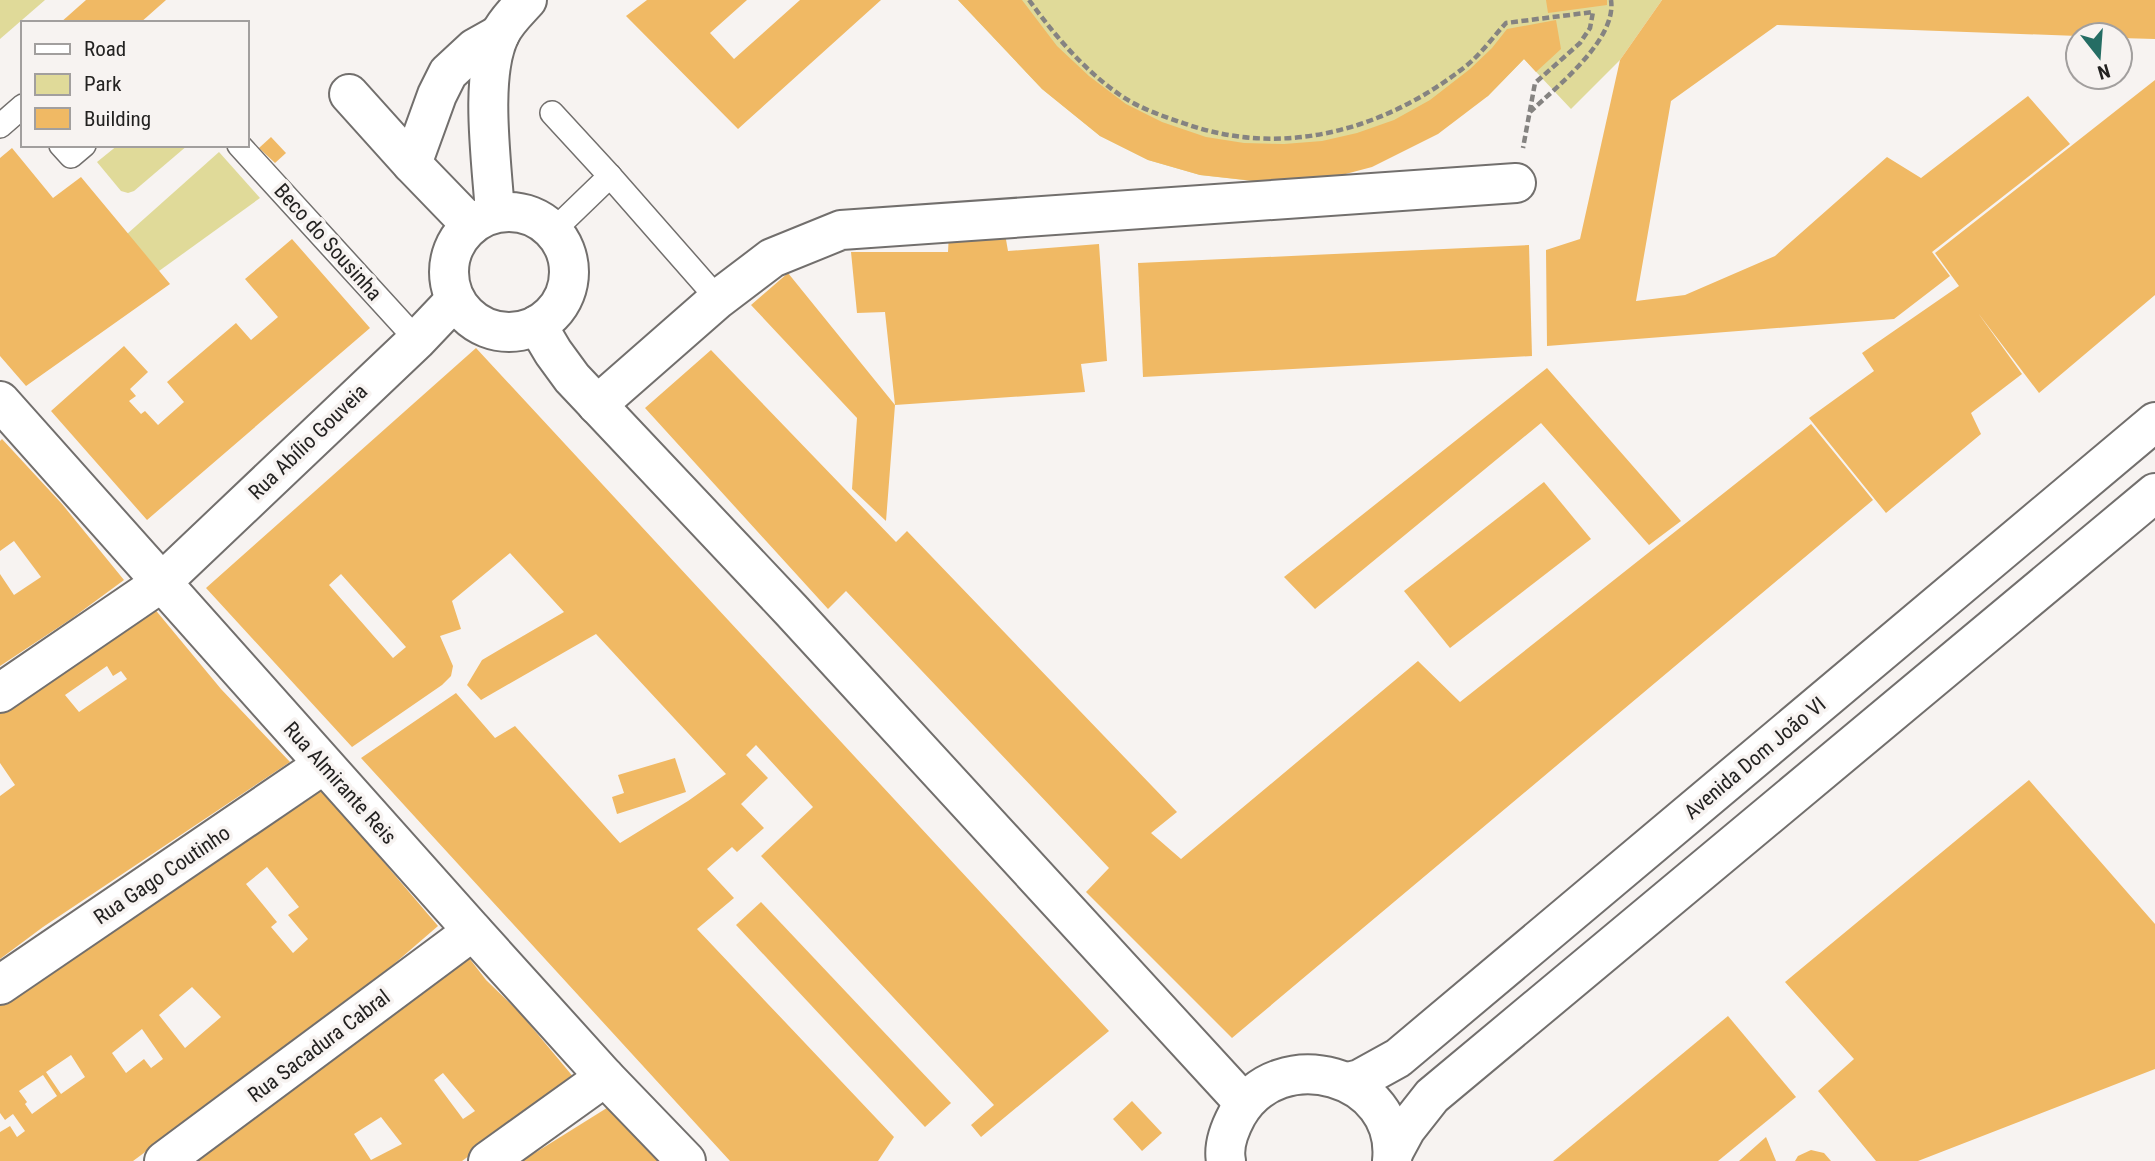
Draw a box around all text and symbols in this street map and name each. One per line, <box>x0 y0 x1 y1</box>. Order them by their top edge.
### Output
legend <box>21 21 248 147</box>
north arrow <box>2064 21 2134 91</box>
text: Road <box>84 37 126 61</box>
text: N <box>2095 59 2113 84</box>
text: Park <box>84 72 122 96</box>
text: Building <box>84 107 151 131</box>
street label: Beco do Sousinha <box>269 179 387 305</box>
street label: Rua Abílio Gouveia <box>244 379 372 505</box>
street label: Avenida Dom João VI <box>1680 692 1830 824</box>
street label: Rua Almirante Reis <box>279 717 401 849</box>
street label: Rua Gago Coutinho <box>89 821 235 929</box>
street label: Rua Sacadura Cabral <box>243 985 395 1107</box>

